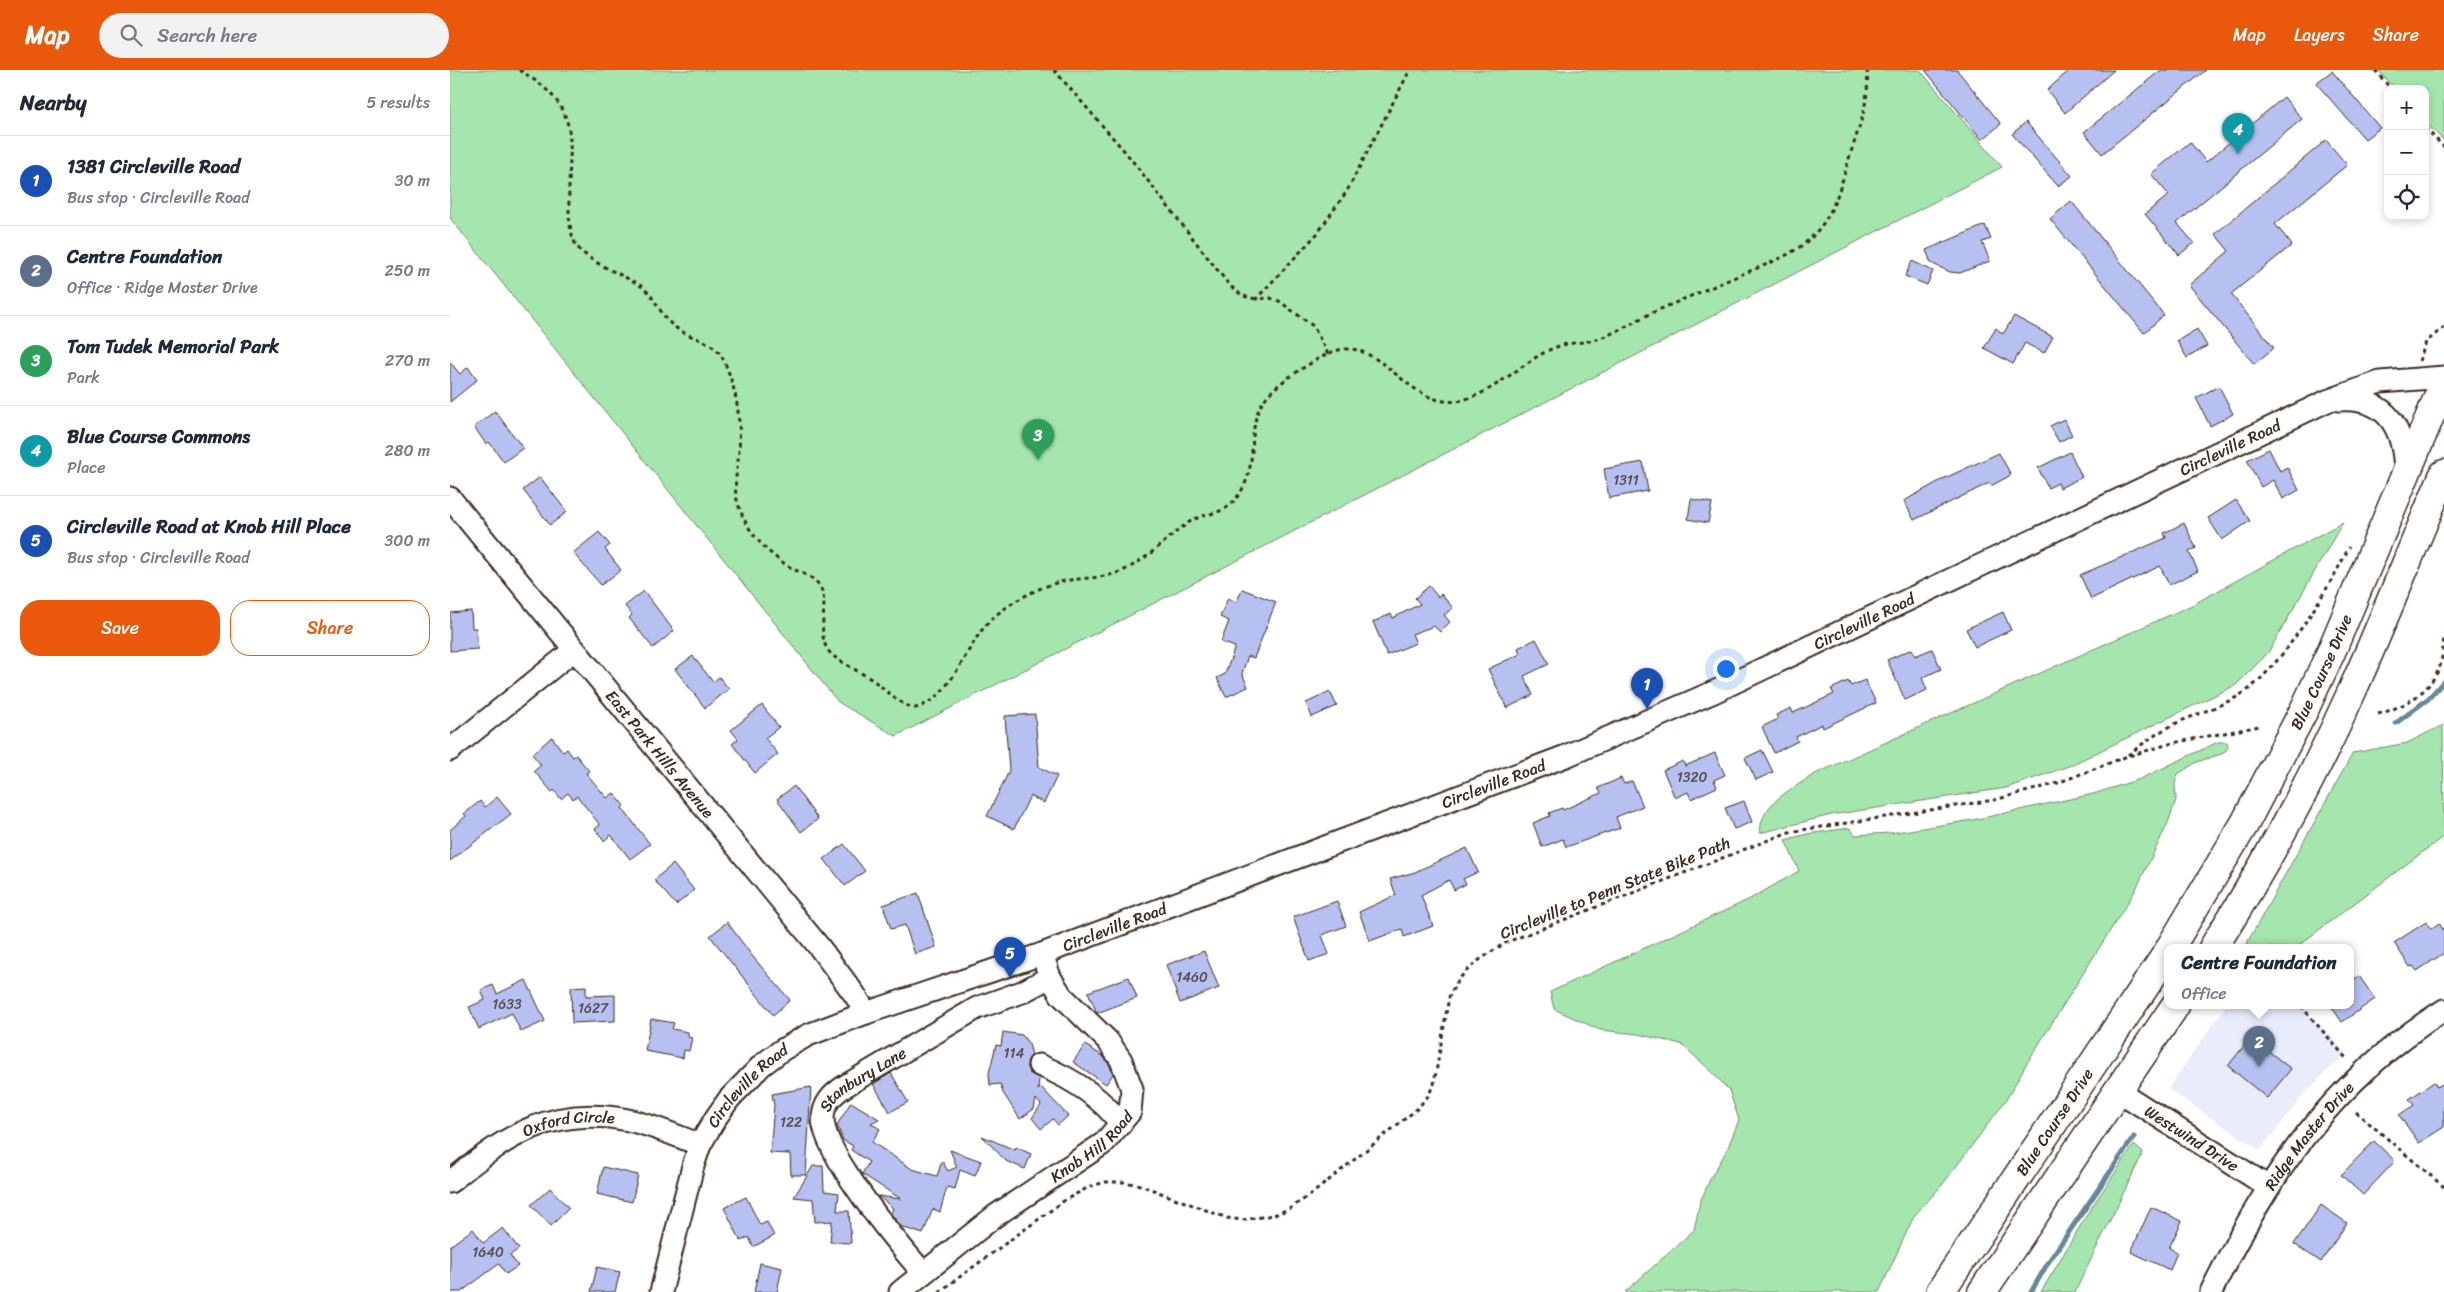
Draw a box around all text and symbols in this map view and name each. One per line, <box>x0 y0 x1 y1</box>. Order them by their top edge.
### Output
search box <box>99 13 449 58</box>
text: Map <box>25 14 69 56</box>
text: Search here <box>157 19 257 52</box>
text: Map <box>2233 19 2266 51</box>
text: Layers <box>2294 19 2345 51</box>
text: Share <box>2373 19 2419 51</box>
icon: search <box>117 21 145 49</box>
text: Nearby <box>20 84 86 122</box>
map controls <box>2384 85 2429 220</box>
button: + <box>2384 85 2429 130</box>
text: 5 results <box>366 88 430 117</box>
pin: 4 <box>2222 113 2254 154</box>
button: − <box>2384 130 2429 175</box>
text: 1381 Circleville Road <box>67 150 240 183</box>
text: 1 <box>33 166 39 195</box>
text: 30 m <box>395 166 430 195</box>
button: locate <box>2384 175 2429 220</box>
text: Bus stop · Circleville Road <box>67 183 250 212</box>
text: Centre Foundation <box>67 240 222 273</box>
text: 2 <box>31 256 41 285</box>
text: 250 m <box>384 256 430 285</box>
text: Office · Ridge Master Drive <box>67 273 258 302</box>
text: Tom Tudek Memorial Park <box>67 330 279 363</box>
text: 3 <box>32 346 40 375</box>
text: 270 m <box>385 346 430 375</box>
text: Park <box>67 363 100 392</box>
street label: Circleville Road <box>2174 410 2287 484</box>
pin: 3 <box>1022 419 1054 460</box>
text: Blue Course Commons <box>67 420 250 453</box>
text: 4 <box>31 436 41 465</box>
text: 280 m <box>385 436 430 465</box>
text: Place <box>67 453 106 482</box>
house number: 1311 <box>1613 468 1639 493</box>
text: Circleville Road at Knob Hill Place <box>67 510 351 543</box>
text: 5 <box>31 526 41 555</box>
text: 300 m <box>385 526 430 555</box>
text: Bus stop · Circleville Road <box>67 543 250 572</box>
street label: Circleville Road <box>1808 584 1921 657</box>
button: Save <box>20 600 220 656</box>
button: Share <box>230 600 430 656</box>
street label: Blue Course Drive <box>2282 609 2360 735</box>
your location <box>1713 656 1739 682</box>
pin: 1 <box>1631 668 1663 709</box>
street label: East Park Hills Avenue <box>598 683 722 825</box>
street label: Circleville Road <box>1437 750 1551 816</box>
house number: 1320 <box>1677 765 1707 790</box>
street label: Circleville to Penn State Bike Path <box>1495 828 1735 948</box>
street label: Circleville Road <box>1058 893 1172 960</box>
pin: 5 <box>994 937 1026 978</box>
popup <box>2164 944 2354 1009</box>
text: Centre Foundation <box>2181 946 2337 979</box>
house number: 1460 <box>1176 965 1208 990</box>
text: Office <box>2181 979 2227 1008</box>
house number: 1633 <box>492 992 522 1017</box>
house number: 1627 <box>578 996 609 1021</box>
pin: 2 <box>2243 1026 2275 1067</box>
street label: Circleville Road <box>698 1034 795 1133</box>
street label: Stanbury Lane <box>810 1038 912 1116</box>
house number: 114 <box>1004 1041 1025 1066</box>
street label: Blue Course Drive <box>2007 1062 2101 1182</box>
street label: Ridge Master Drive <box>2256 1074 2361 1196</box>
street label: Westwind Drive <box>2139 1097 2245 1179</box>
street label: Oxford Circle <box>517 1102 617 1145</box>
street label: Knob Hill Road <box>1044 1102 1141 1190</box>
house number: 122 <box>780 1110 802 1135</box>
house number: 1640 <box>472 1240 504 1265</box>

